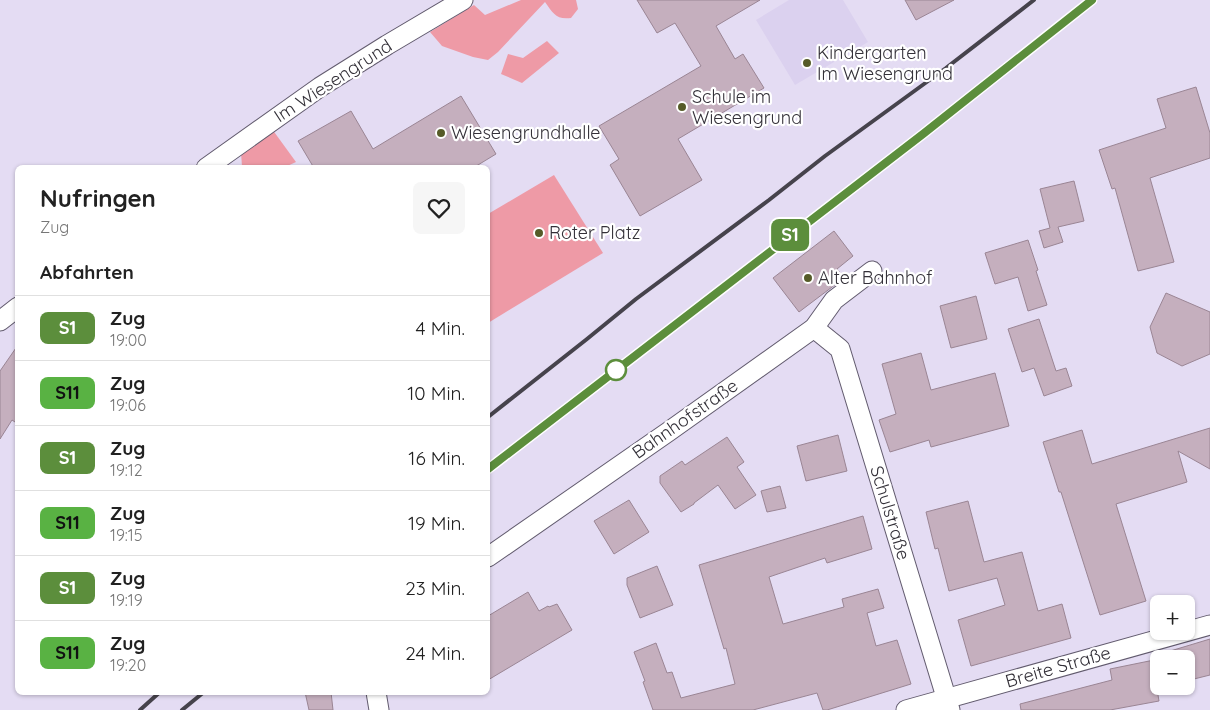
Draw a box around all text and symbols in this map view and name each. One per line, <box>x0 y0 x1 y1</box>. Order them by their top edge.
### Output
street label: Im Wiesengrund <box>269 34 396 127</box>
place label: Kindergarten Im Wiesengrund <box>817 41 953 85</box>
marker: Kindergarten Im Wiesengrund <box>801 57 813 69</box>
place label: Schule im Wiesengrund <box>692 85 802 129</box>
marker: Schule im Wiesengrund <box>676 101 688 113</box>
place label: Wiesengrundhalle <box>451 121 601 144</box>
marker: Wiesengrundhalle <box>435 127 447 139</box>
button: heart <box>413 182 465 234</box>
text: Nufringen <box>40 183 156 213</box>
text: Zug <box>40 217 69 237</box>
line badge: S1 <box>768 219 812 251</box>
place label: Roter Platz <box>549 221 640 244</box>
text: S1 <box>781 223 799 246</box>
marker: Roter Platz <box>533 227 545 239</box>
text: Abfahrten <box>40 260 134 284</box>
place label: Alter Bahnhof <box>818 266 933 289</box>
marker: Alter Bahnhof <box>802 272 814 284</box>
text: Zug <box>110 306 145 330</box>
text: S1 <box>59 316 76 339</box>
text: 4 Min. <box>416 316 465 340</box>
text: 19:00 <box>110 330 147 350</box>
unlabelled marker <box>605 359 627 381</box>
text: Zug <box>110 371 145 395</box>
street label: Bahnhofstraße <box>627 374 742 464</box>
text: S11 <box>55 381 80 404</box>
text: 10 Min. <box>407 381 465 405</box>
text: 19:06 <box>110 395 146 415</box>
text: Zug <box>110 436 145 460</box>
text: S1 <box>59 446 76 469</box>
text: 16 Min. <box>408 446 465 470</box>
text: 19:12 <box>110 460 143 480</box>
street label: Schulstraße <box>865 463 916 563</box>
text: Zug <box>110 501 145 525</box>
text: S11 <box>55 511 80 534</box>
text: 19 Min. <box>408 511 465 535</box>
text: 19:15 <box>110 525 142 545</box>
text: Zug <box>110 566 145 590</box>
text: S1 <box>59 576 76 599</box>
text: 23 Min. <box>405 576 465 600</box>
text: 19:19 <box>110 590 143 610</box>
map controls <box>1150 595 1195 695</box>
button: + <box>1150 595 1195 640</box>
text: Zug <box>110 631 145 655</box>
text: S11 <box>55 641 80 664</box>
text: 24 Min. <box>405 641 465 665</box>
street label: Breite Straße <box>1003 641 1113 692</box>
button: − <box>1150 650 1195 695</box>
text: 19:20 <box>110 655 146 675</box>

